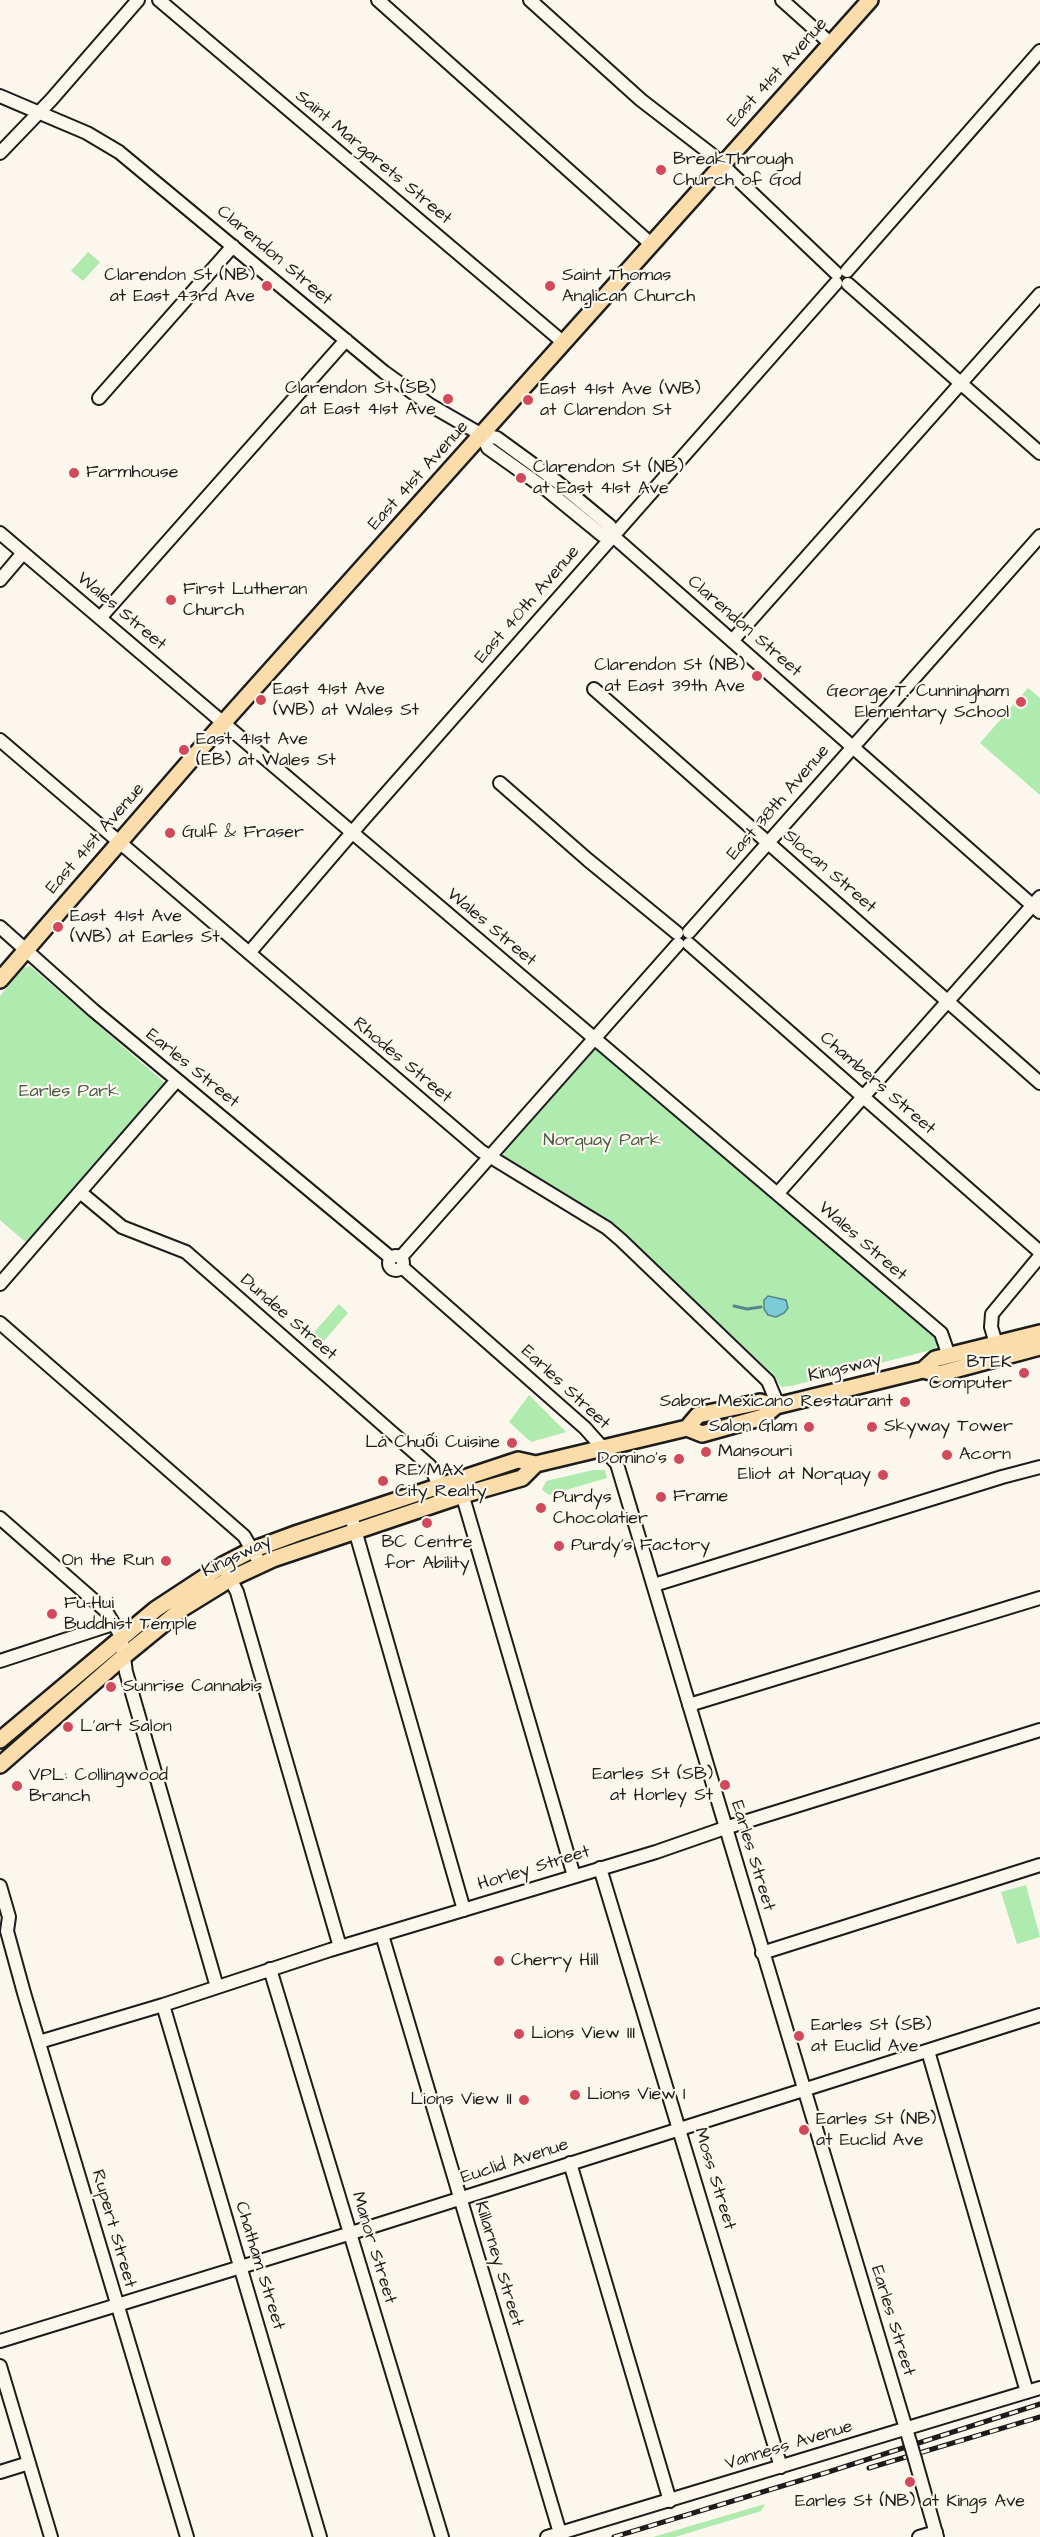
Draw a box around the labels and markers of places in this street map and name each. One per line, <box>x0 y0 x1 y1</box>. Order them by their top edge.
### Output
place label: BreakThrough Church of God <box>673 149 801 192</box>
marker: BreakThrough Church of God <box>654 163 668 177</box>
place label: Clarendon St (NB) at East 43rd Ave <box>104 265 255 308</box>
place label: Saint Thomas Anglican Church <box>562 265 695 308</box>
marker: Clarendon St (NB) at East 43rd Ave <box>260 279 274 293</box>
marker: Saint Thomas Anglican Church <box>543 279 557 293</box>
place label: Clarendon St (SB) at East 41st Ave <box>285 378 436 420</box>
place label: East 41st Ave (WB) at Clarendon St <box>540 379 701 422</box>
marker: Clarendon St (SB) at East 41st Ave <box>441 392 455 406</box>
marker: East 41st Ave (WB) at Clarendon St <box>521 393 535 407</box>
place label: Clarendon St (NB) at East 41st Ave <box>533 457 684 500</box>
place label: Farmhouse <box>86 462 179 484</box>
marker: Farmhouse <box>67 466 81 480</box>
marker: Clarendon St (NB) at East 41st Ave <box>514 471 528 485</box>
place label: First Lutheran Church <box>183 579 307 622</box>
marker: First Lutheran Church <box>164 593 178 607</box>
place label: Clarendon St (NB) at East 39th Ave <box>594 655 745 698</box>
marker: Clarendon St (NB) at East 39th Ave <box>750 669 764 683</box>
place label: East 41st Ave (WB) at Wales St <box>273 679 419 722</box>
place label: George T. Cunningham Elementary School <box>827 681 1009 724</box>
marker: East 41st Ave (WB) at Wales St <box>254 693 268 707</box>
marker: George T. Cunningham Elementary School <box>1014 695 1028 709</box>
place label: East 41st Ave (EB) at Wales St <box>196 729 336 771</box>
marker: East 41st Ave (EB) at Wales St <box>177 743 191 757</box>
place label: Gulf & Fraser <box>182 822 304 844</box>
marker: Gulf & Fraser <box>163 826 177 840</box>
place label: East 41st Ave (WB) at Earles St <box>70 906 220 948</box>
marker: East 41st Ave (WB) at Earles St <box>51 920 65 934</box>
place label: BTEK Computer <box>929 1352 1012 1394</box>
marker: BTEK Computer <box>1017 1366 1031 1380</box>
place label: Sabor Mexicano Restaurant <box>660 1391 893 1413</box>
marker: Sabor Mexicano Restaurant <box>898 1395 912 1409</box>
place label: Salon Glam <box>709 1416 797 1438</box>
place label: Skyway Tower <box>884 1416 1013 1438</box>
marker: Salon Glam <box>802 1420 816 1434</box>
marker: Skyway Tower <box>865 1420 879 1434</box>
place label: Lá Chuối Cuisine <box>365 1432 500 1454</box>
marker: Lá Chuối Cuisine <box>505 1436 519 1450</box>
place label: Mansouri <box>718 1441 792 1463</box>
place label: Acorn <box>959 1444 1011 1466</box>
marker: Mansouri <box>699 1445 713 1459</box>
place label: Domino's <box>597 1448 667 1470</box>
marker: Acorn <box>940 1448 954 1462</box>
marker: Domino's <box>672 1452 686 1466</box>
place label: RE/MAX City Realty <box>395 1460 487 1502</box>
place label: Eliot at Norquay <box>738 1464 871 1486</box>
marker: Eliot at Norquay <box>876 1468 890 1482</box>
marker: RE/MAX City Realty <box>376 1474 390 1488</box>
place label: Frame <box>673 1486 728 1508</box>
place label: Purdys Chocolatier <box>553 1487 648 1530</box>
marker: Frame <box>654 1490 668 1504</box>
marker: Purdys Chocolatier <box>534 1501 548 1515</box>
marker: BC Centre for Ability <box>420 1516 434 1530</box>
place label: BC Centre for Ability <box>381 1532 473 1574</box>
place label: Purdy's Factory <box>571 1535 710 1557</box>
marker: Purdy's Factory <box>552 1539 566 1553</box>
place label: On the Run <box>62 1550 154 1572</box>
marker: On the Run <box>159 1554 173 1568</box>
place label: Fu-Hui Buddhist Temple <box>64 1593 197 1636</box>
marker: Fu-Hui Buddhist Temple <box>45 1607 59 1621</box>
place label: Sunrise Cannabis <box>123 1676 262 1698</box>
marker: Sunrise Cannabis <box>104 1680 118 1694</box>
place label: L'art Salon <box>80 1716 172 1738</box>
marker: L'art Salon <box>61 1720 75 1734</box>
place label: Earles St (SB) at Horley St <box>592 1764 713 1806</box>
place label: VPL: Collingwood Branch <box>29 1765 168 1808</box>
marker: Earles St (SB) at Horley St <box>718 1778 732 1792</box>
marker: VPL: Collingwood Branch <box>10 1779 24 1793</box>
place label: Cherry Hill <box>511 1950 599 1972</box>
marker: Cherry Hill <box>492 1954 506 1968</box>
place label: Earles St (SB) at Euclid Ave <box>811 2015 932 2058</box>
place label: Lions View III <box>531 2023 635 2045</box>
marker: Lions View III <box>512 2027 526 2041</box>
marker: Earles St (SB) at Euclid Ave <box>792 2029 806 2043</box>
place label: Lions View I <box>587 2084 686 2106</box>
marker: Lions View I <box>568 2088 582 2102</box>
place label: Lions View II <box>410 2089 512 2111</box>
marker: Lions View II <box>517 2093 531 2107</box>
place label: Earles St (NB) at Euclid Ave <box>816 2109 936 2152</box>
marker: Earles St (NB) at Euclid Ave <box>797 2123 811 2137</box>
marker: Earles St (NB) at Kings Ave <box>903 2475 917 2489</box>
place label: Earles St (NB) at Kings Ave <box>795 2491 1025 2513</box>

